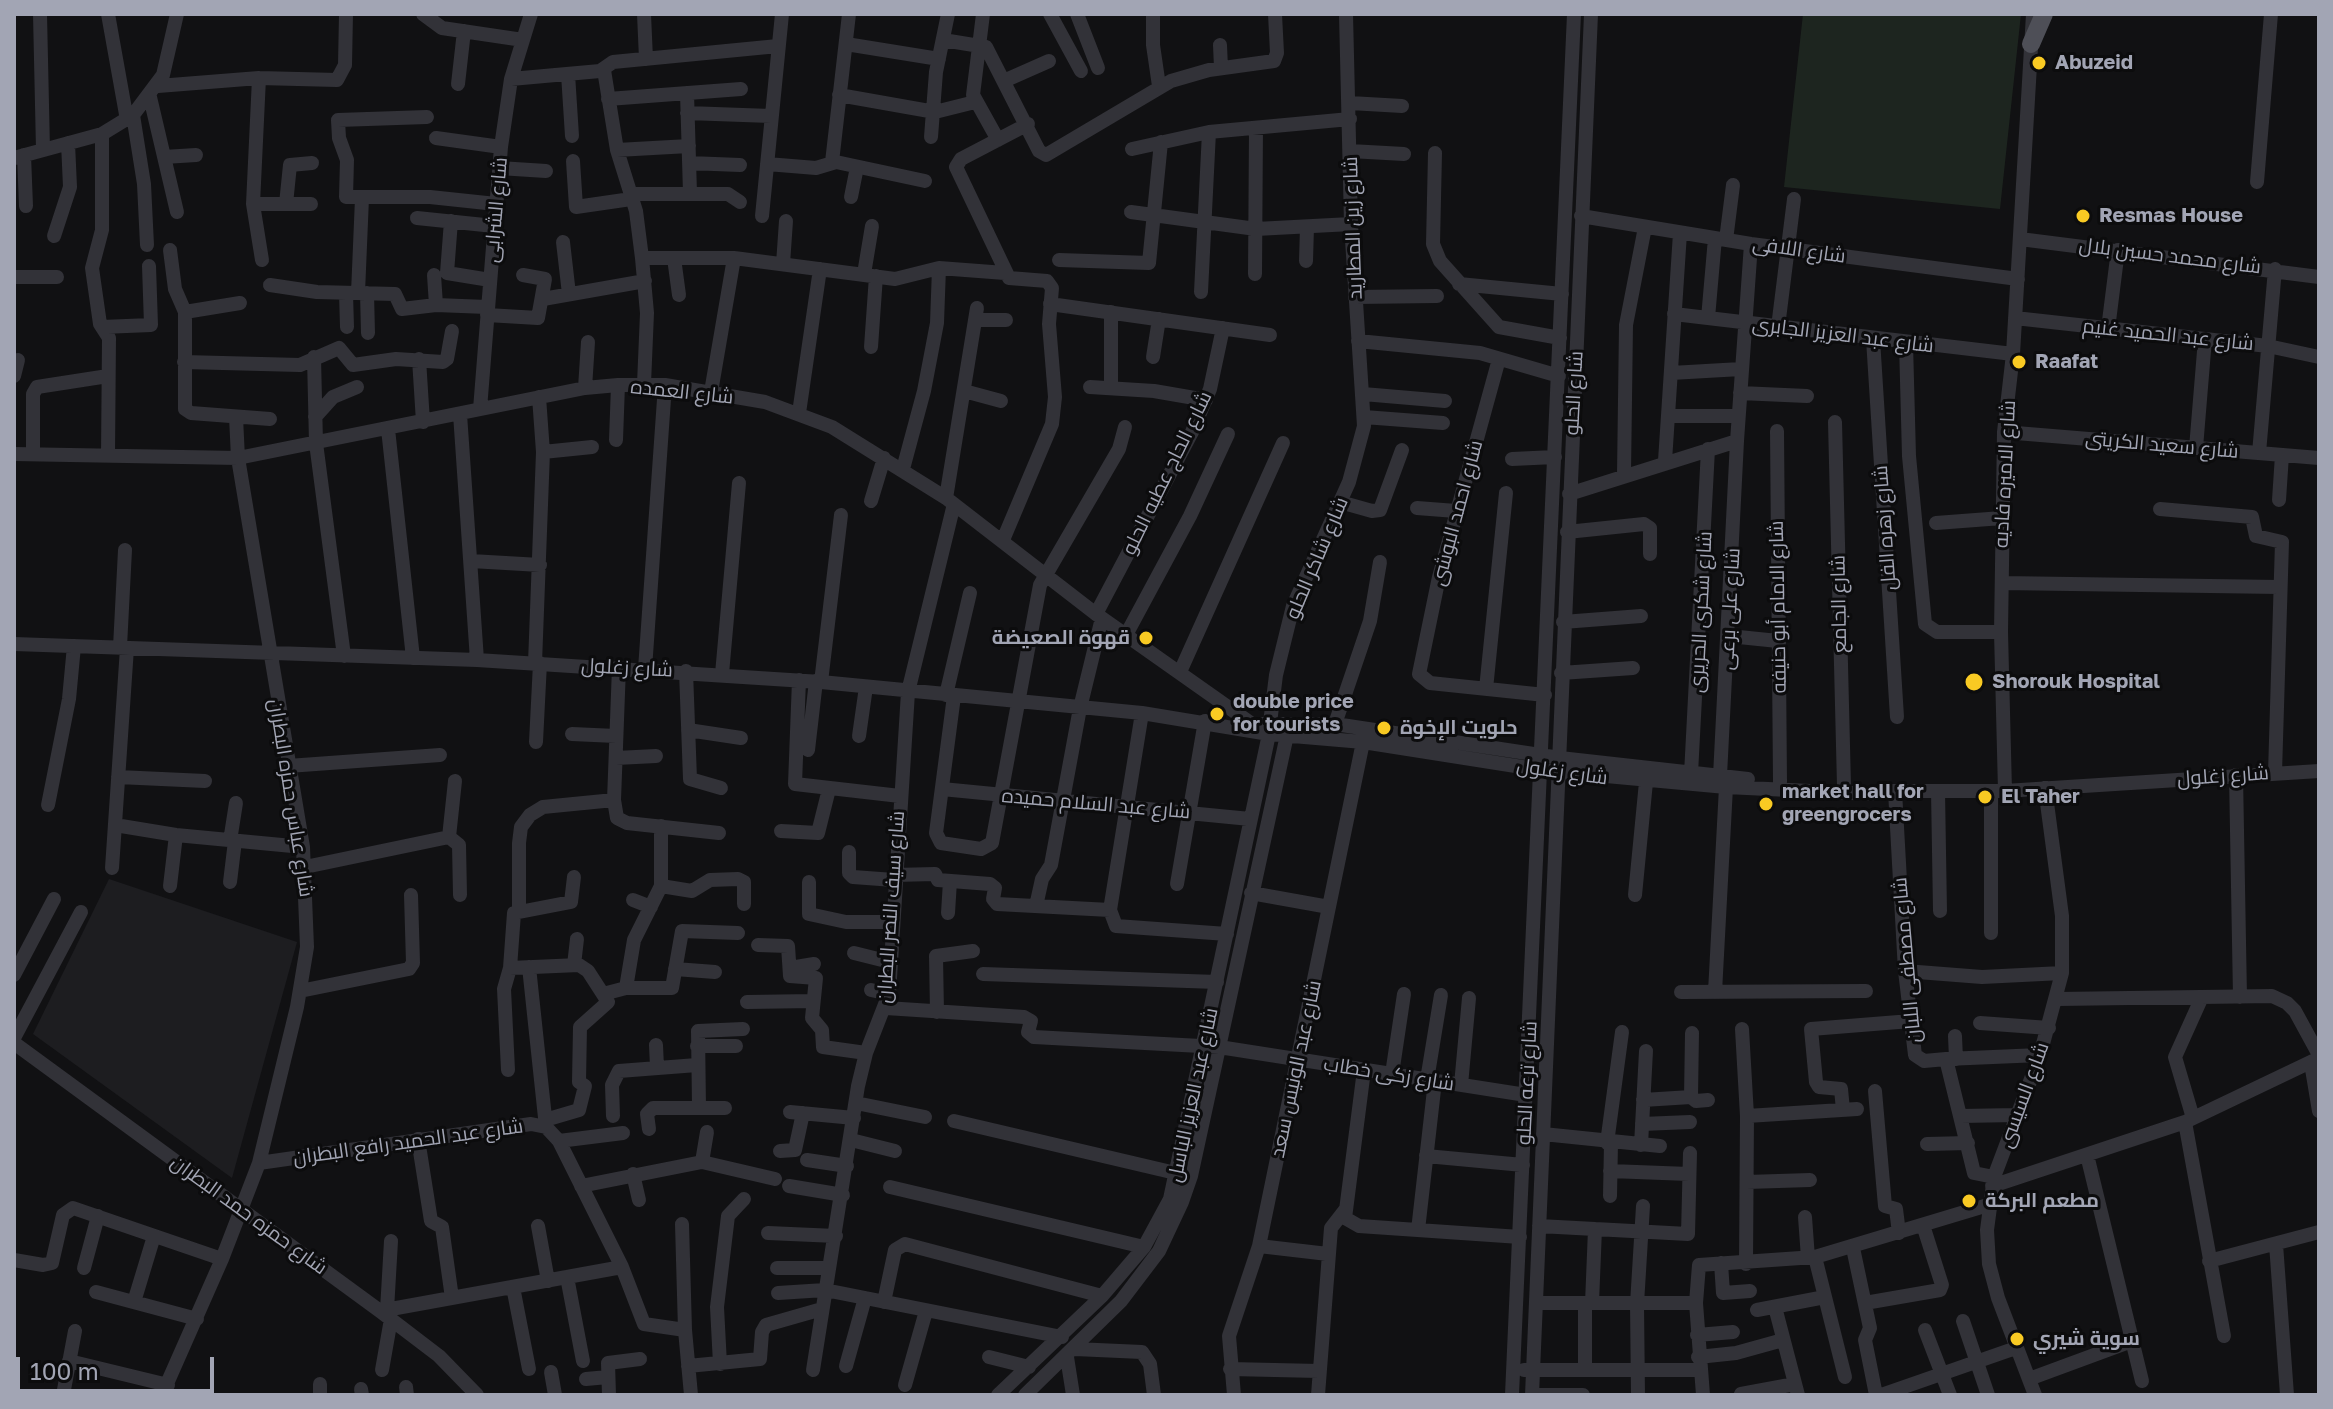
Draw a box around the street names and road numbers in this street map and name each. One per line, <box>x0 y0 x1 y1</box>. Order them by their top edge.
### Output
street label: شارع الشرابى <box>479 156 513 264</box>
street label: شارع زين المطاريد <box>1339 156 1367 300</box>
street label: شارع اللافى <box>1751 232 1847 268</box>
street label: شارع محمد حسين بلال <box>2078 233 2262 279</box>
street label: شارع عبد العزيز الجابرى <box>1751 312 1935 358</box>
street label: شارع عبد الحميد غنيم <box>2081 314 2255 356</box>
street label: شارع الحلو <box>1560 350 1588 436</box>
street label: شارع العمده <box>629 375 735 409</box>
street label: شارع الحاج عطيه الحلو <box>1117 387 1217 559</box>
street label: شارع الاميره فاديه <box>1989 399 2021 549</box>
street label: شارع سعيد الكريتى <box>2084 426 2240 464</box>
street label: شارع احمد البوشى <box>1426 437 1488 589</box>
street label: شارع زهره الفل <box>1869 465 1901 591</box>
street label: شارع شاكر الحلو <box>1280 493 1354 623</box>
street label: شارع الامام أبو حنيفه <box>1764 520 1792 694</box>
street label: شارع شكرى الحريرى <box>1685 530 1717 694</box>
street label: شارع على برعى <box>1715 547 1745 671</box>
street label: شارع الجامع <box>1826 555 1852 653</box>
street label: شارع زغلول <box>581 654 673 682</box>
street label: شارع عباس حمزه البطران <box>263 697 319 899</box>
street label: شارع زغلول <box>1515 754 1609 790</box>
street label: شارع زغلول <box>2176 761 2270 791</box>
street label: شارع عبد السلام حميده <box>1001 784 1191 824</box>
street label: شارع سيف النصر البطران <box>872 810 910 1004</box>
street label: شارع مصطفى اللبان <box>1888 876 1926 1044</box>
street label: شارع عبد الونيس سعد <box>1265 978 1327 1160</box>
street label: شارع عبد العزيز الباسل <box>1163 1006 1223 1184</box>
street label: شارع ترعه الحلو <box>1512 1020 1542 1146</box>
street label: شارع السيسى <box>1994 1039 2054 1151</box>
street label: شارع زكى خطاب <box>1322 1052 1456 1096</box>
street label: شارع عبد الحميد رافع البطران <box>291 1114 525 1170</box>
street label: شارع حمزه حمد البطران <box>166 1150 332 1280</box>

